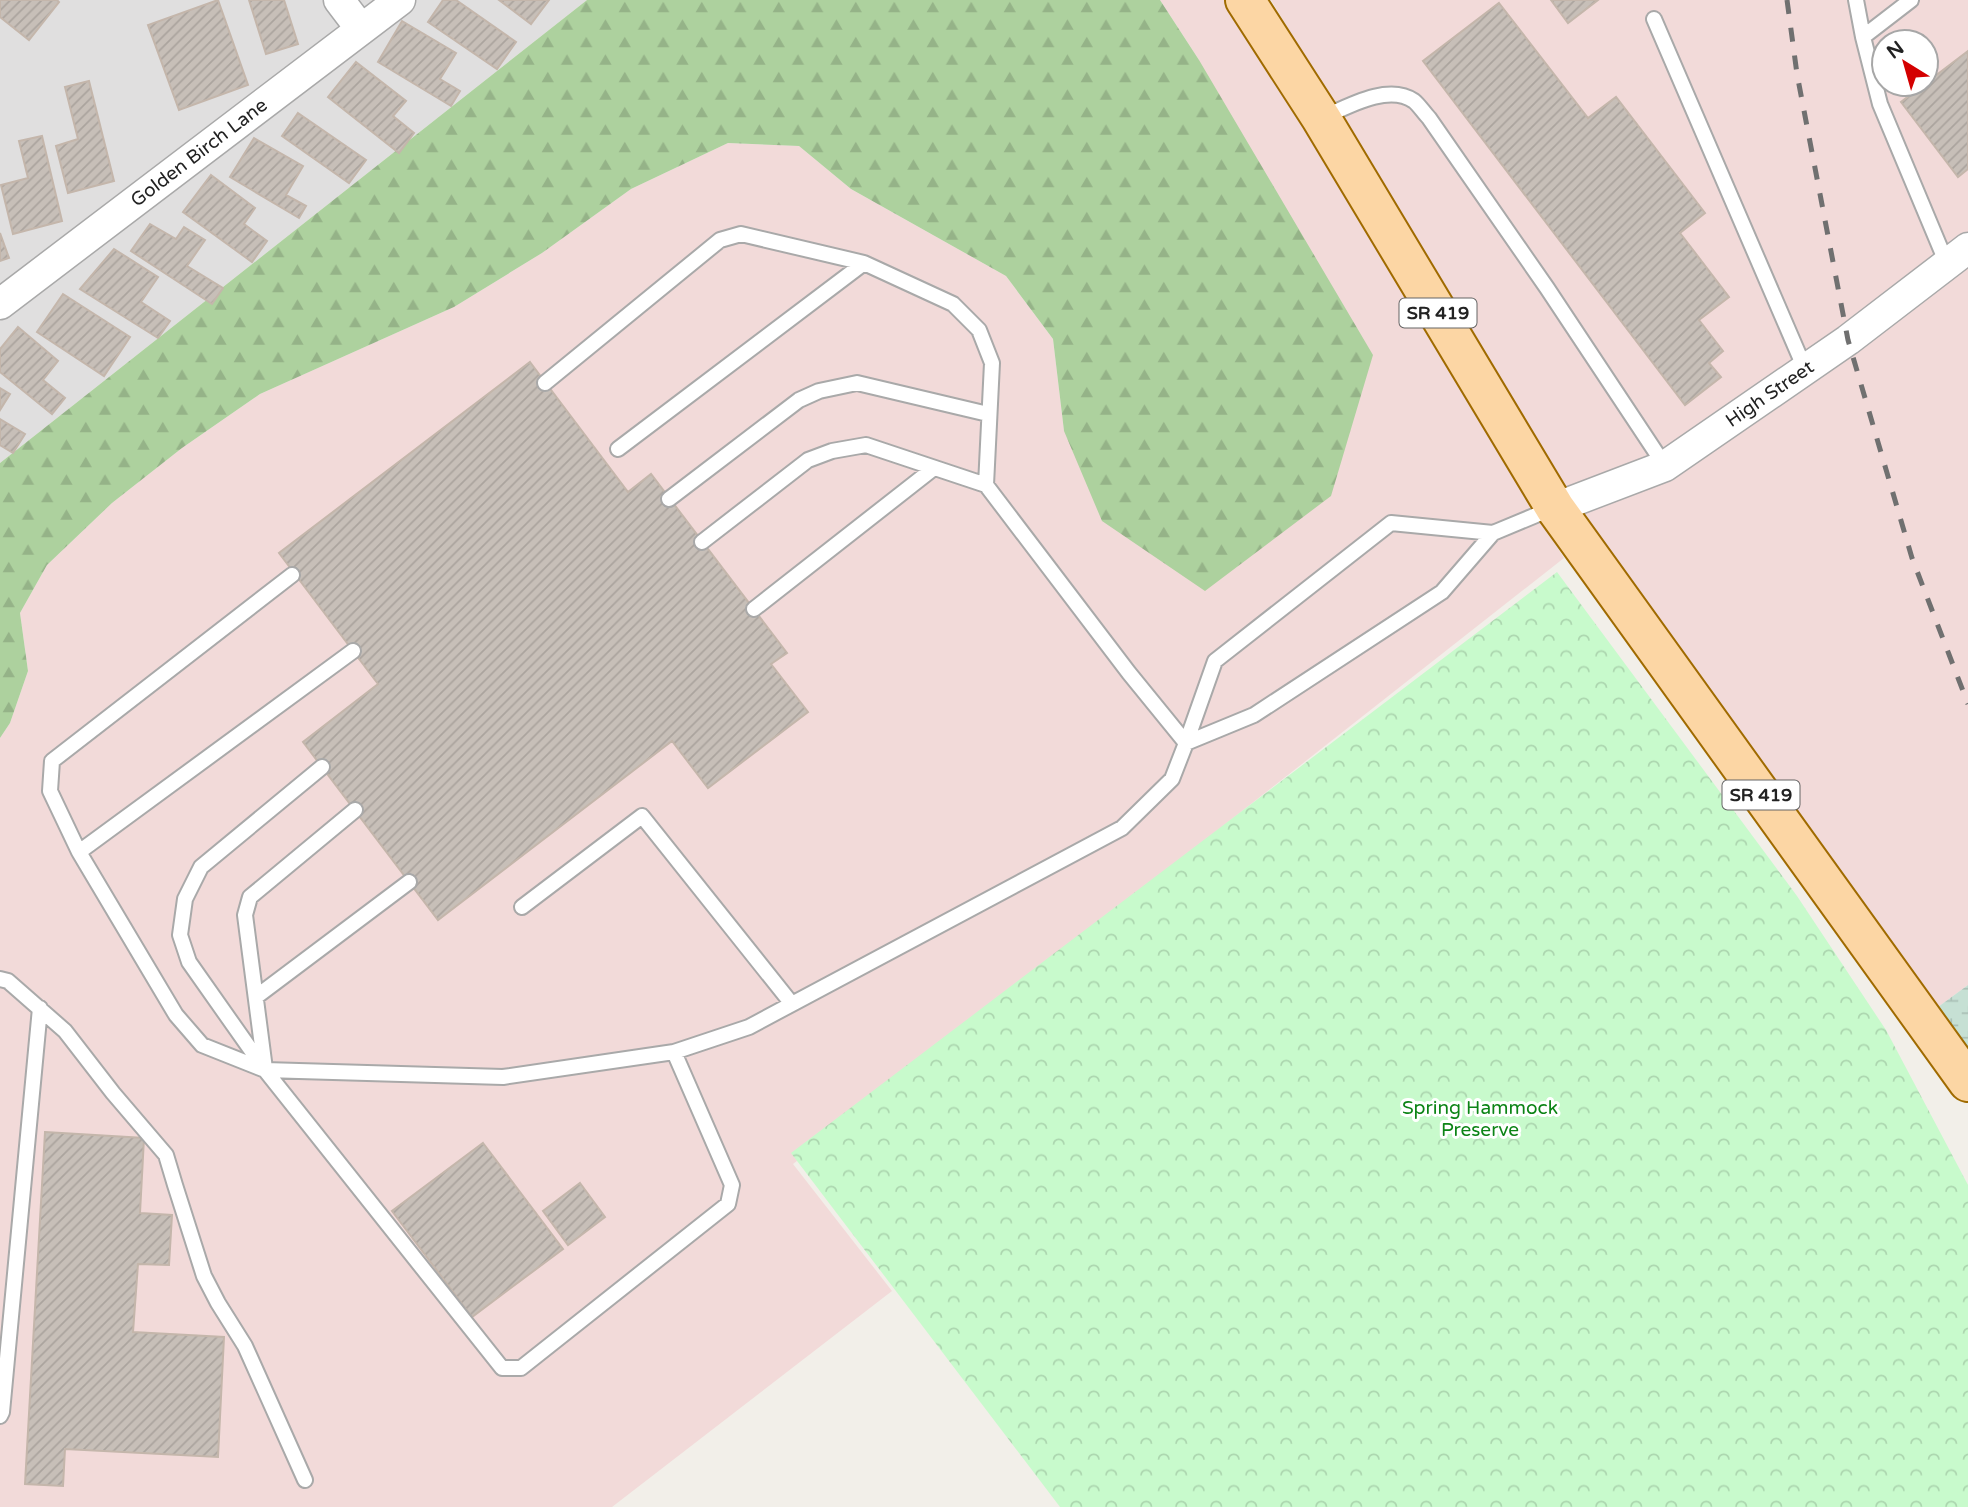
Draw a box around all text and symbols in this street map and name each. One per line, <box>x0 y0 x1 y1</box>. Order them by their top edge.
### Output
north arrow <box>1870 28 1940 98</box>
text: N <box>1883 37 1908 64</box>
street label: Golden Birch Lane <box>127 94 272 212</box>
road number: SR 419 <box>1400 298 1476 328</box>
street label: High Street <box>1722 356 1818 432</box>
road number: SR 419 <box>1722 780 1800 810</box>
park label: Spring Hammock Preserve <box>1402 1097 1558 1141</box>

